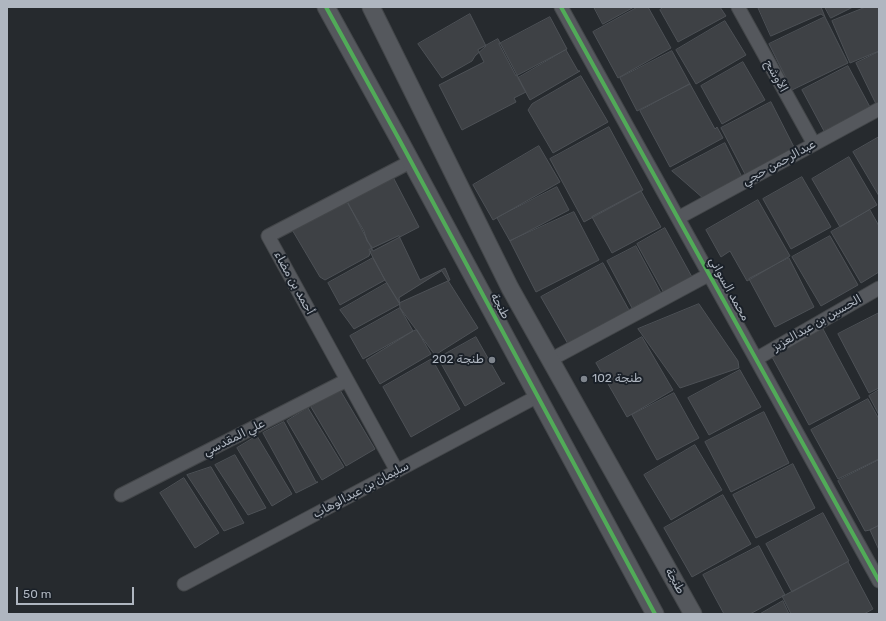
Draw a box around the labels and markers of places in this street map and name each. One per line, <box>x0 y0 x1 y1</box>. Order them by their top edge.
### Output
place label: طنجة 202 <box>432 353 484 367</box>
marker: طنجة 202 <box>487 355 497 365</box>
place label: طنجة 102 <box>592 372 642 386</box>
marker: طنجة 102 <box>579 374 589 384</box>

